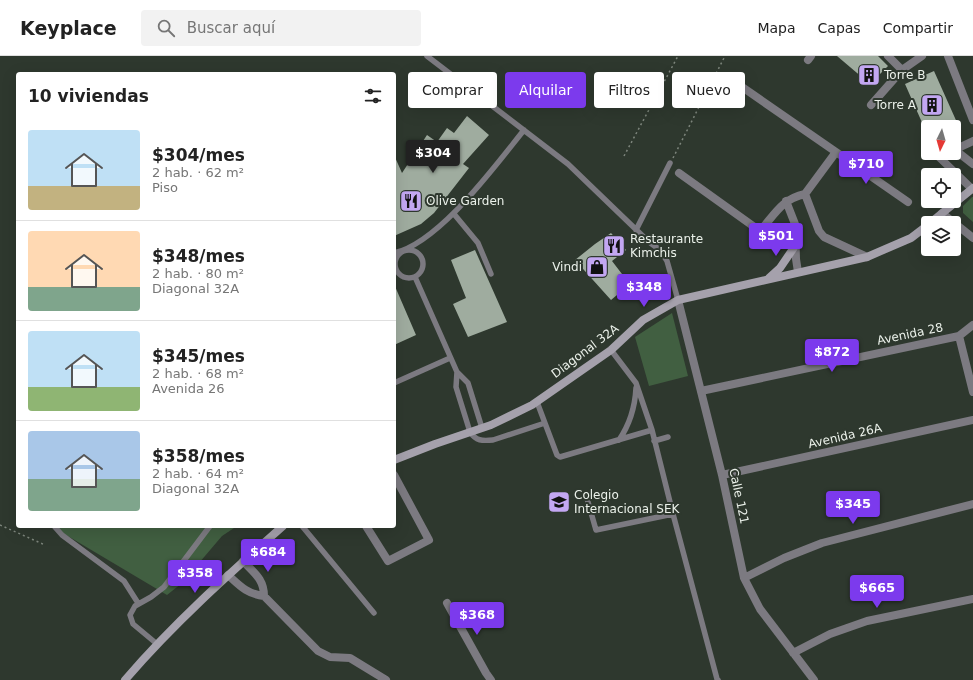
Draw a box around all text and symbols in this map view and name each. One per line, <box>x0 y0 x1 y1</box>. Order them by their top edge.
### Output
search box <box>141 10 421 46</box>
text: Keyplace <box>20 17 117 39</box>
icon: search <box>155 17 177 39</box>
text: Buscar aquí <box>187 19 275 37</box>
text: Mapa <box>757 20 796 36</box>
text: Capas <box>818 20 861 36</box>
text: Compartir <box>883 20 953 36</box>
building icon: Torre B <box>856 62 882 88</box>
place label: Torre B <box>883 68 925 82</box>
chip: Comprar <box>408 72 497 108</box>
chip: Alquilar <box>505 72 586 108</box>
chip: Filtros <box>594 72 664 108</box>
chip: Nuevo <box>672 72 745 108</box>
icon: filters <box>362 85 384 107</box>
text: 10 viviendas <box>28 86 149 106</box>
building icon: Torre A <box>919 92 945 118</box>
place label: Torre A <box>874 98 917 112</box>
north arrow <box>921 120 961 160</box>
map controls <box>921 120 961 256</box>
pin: $304 <box>409 140 457 174</box>
text: $304/mes <box>152 145 245 165</box>
text: $304 <box>415 145 451 160</box>
icon: home <box>60 146 108 194</box>
pin: $710 <box>842 151 890 185</box>
text: $710 <box>848 156 884 171</box>
text: 2 hab. · 62 m² <box>152 165 244 180</box>
button: locate <box>921 168 961 208</box>
text: Piso <box>152 180 178 195</box>
restaurant icon: Olive Garden <box>398 188 424 214</box>
place label: Olive Garden <box>426 194 504 208</box>
button: layers <box>921 216 961 256</box>
pin: $501 <box>752 223 800 257</box>
text: $501 <box>758 228 794 243</box>
place label: Restaurante Kimchis <box>630 232 703 260</box>
restaurant icon: Restaurante Kimchis <box>601 233 627 259</box>
text: $348/mes <box>152 246 245 266</box>
icon: home <box>60 247 108 295</box>
shop icon: Vindi <box>584 254 610 280</box>
place label: Vindi <box>552 260 582 274</box>
text: 2 hab. · 80 m² <box>152 266 244 281</box>
pin: $348 <box>620 274 668 308</box>
text: $348 <box>626 279 662 294</box>
text: Diagonal 32A <box>152 281 239 296</box>
street label: Avenida 28 <box>876 320 944 348</box>
street label: Diagonal 32A <box>549 321 622 381</box>
pin: $872 <box>808 339 856 373</box>
text: $872 <box>814 344 850 359</box>
text: $345/mes <box>152 346 245 366</box>
icon: home <box>60 347 108 395</box>
text: 2 hab. · 68 m² <box>152 366 244 381</box>
text: Avenida 26 <box>152 381 225 396</box>
street label: Avenida 26A <box>807 421 884 451</box>
text: $358/mes <box>152 446 245 466</box>
icon: home <box>60 447 108 495</box>
text: 2 hab. · 64 m² <box>152 466 244 481</box>
street label: Calle 121 <box>726 467 752 525</box>
text: Diagonal 32A <box>152 481 239 496</box>
place label: Colegio Internacional SEK <box>574 488 680 516</box>
school or university icon: Colegio Internacional SEK <box>546 489 572 515</box>
pin: $345 <box>829 491 877 525</box>
text: $345 <box>835 496 871 511</box>
pin: $684 <box>244 539 292 573</box>
text: $684 <box>250 544 286 559</box>
pin: $358 <box>171 560 219 594</box>
text: $358 <box>177 565 213 580</box>
pin: $665 <box>853 575 901 609</box>
text: $665 <box>859 580 895 595</box>
pin: $368 <box>453 602 501 636</box>
text: $368 <box>459 607 495 622</box>

